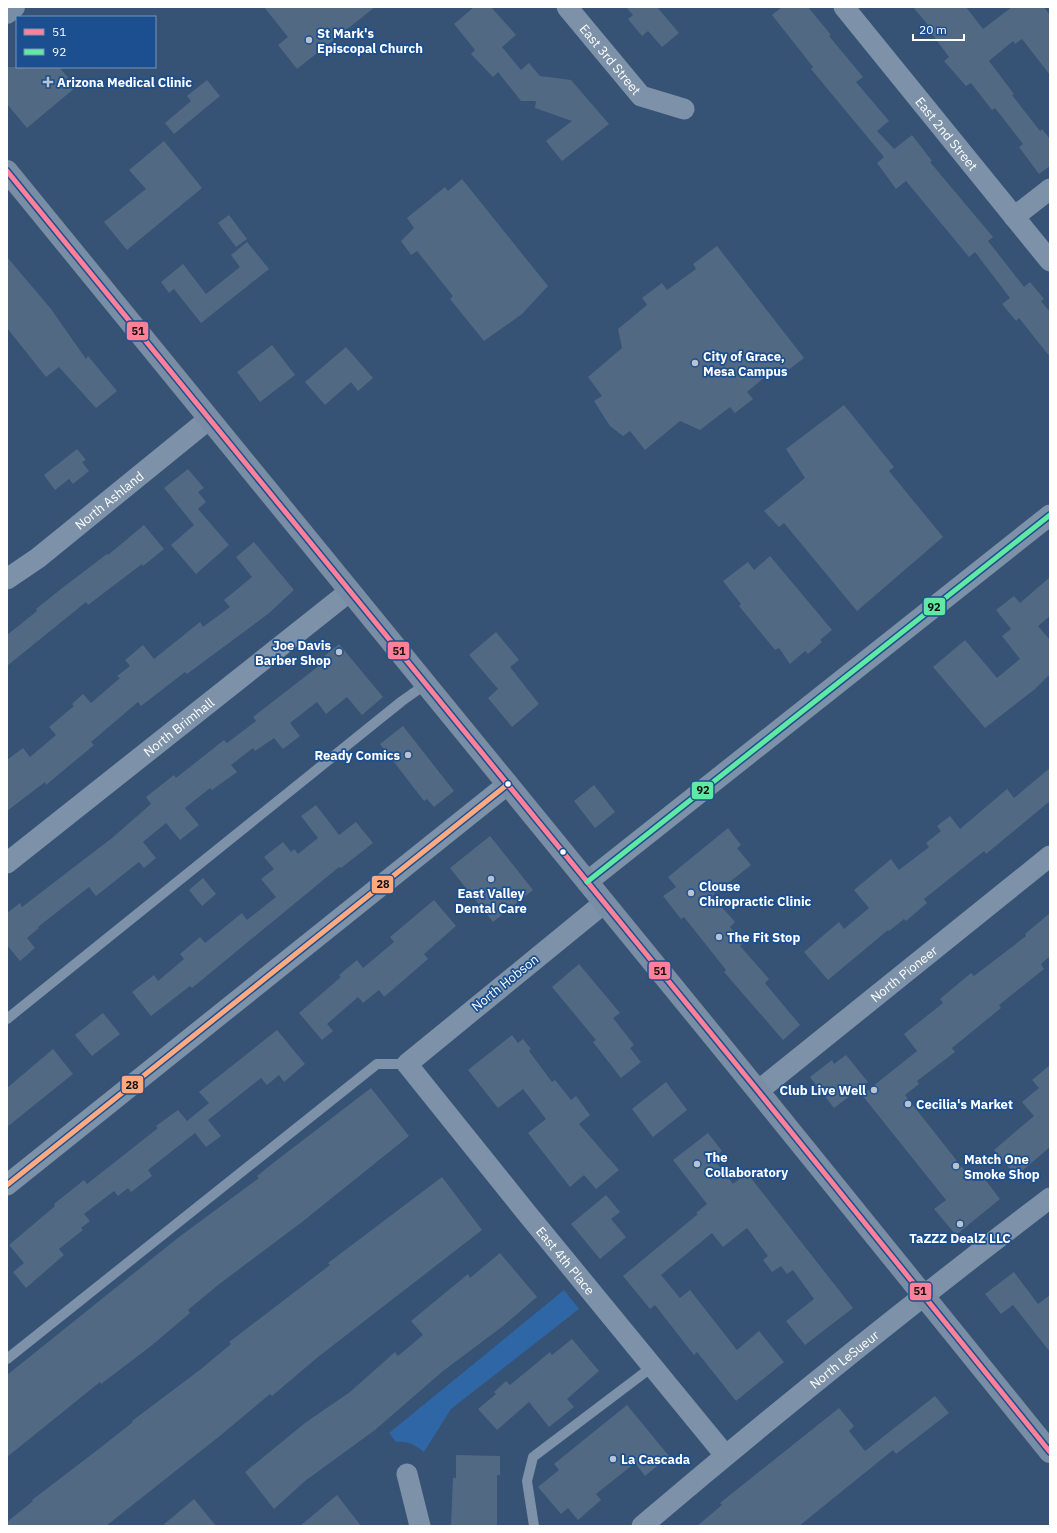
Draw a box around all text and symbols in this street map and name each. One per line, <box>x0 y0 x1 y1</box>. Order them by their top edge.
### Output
legend <box>16 16 156 68</box>
scale bar <box>913 16 964 42</box>
street label: East 3rd Street <box>576 20 645 98</box>
text: 20 m <box>919 22 947 37</box>
text: 51 <box>52 24 66 39</box>
place label: St Mark's Episcopal Church <box>317 25 423 57</box>
marker: St Mark's Episcopal Church <box>304 35 314 45</box>
text: 92 <box>52 44 66 59</box>
place label: Arizona Medical Clinic <box>57 74 192 91</box>
marker: Arizona Medical Clinic <box>42 76 54 88</box>
street label: East 2nd Street <box>912 93 982 174</box>
line badge: 51 <box>126 321 149 341</box>
text: 51 <box>131 324 145 338</box>
place label: City of Grace, Mesa Campus <box>703 348 788 380</box>
marker: City of Grace, Mesa Campus <box>690 358 700 368</box>
street label: North Ashland <box>71 467 147 533</box>
line badge: 92 <box>923 597 946 616</box>
text: 92 <box>927 600 941 614</box>
place label: Joe Davis Barber Shop <box>255 637 331 669</box>
line badge: 51 <box>387 641 410 660</box>
text: 51 <box>392 644 406 658</box>
marker: Joe Davis Barber Shop <box>334 647 344 657</box>
street label: North Brimhall <box>140 693 218 760</box>
place label: Ready Comics <box>314 747 400 764</box>
marker: Ready Comics <box>403 750 413 760</box>
unlabelled marker <box>503 779 513 789</box>
line badge: 92 <box>691 781 714 800</box>
text: 92 <box>696 783 710 797</box>
unlabelled marker <box>558 847 568 857</box>
marker: East Valley Dental Care <box>486 874 496 884</box>
line badge: 28 <box>371 875 394 894</box>
text: 28 <box>376 877 390 891</box>
place label: Clouse Chiropractic Clinic <box>699 878 812 910</box>
place label: East Valley Dental Care <box>455 885 527 917</box>
marker: Clouse Chiropractic Clinic <box>686 888 696 898</box>
place label: The Fit Stop <box>727 929 800 946</box>
marker: The Fit Stop <box>714 932 724 942</box>
street label: North Pioneer <box>867 942 941 1006</box>
street label: North Hobson <box>468 951 542 1015</box>
line badge: 51 <box>648 961 671 980</box>
text: 51 <box>653 964 667 978</box>
line badge: 28 <box>121 1075 144 1094</box>
text: 28 <box>125 1078 139 1092</box>
place label: Club Live Well <box>780 1082 866 1099</box>
marker: Club Live Well <box>869 1085 879 1095</box>
place label: Cecilia's Market <box>916 1096 1013 1113</box>
marker: Cecilia's Market <box>903 1099 913 1109</box>
place label: The Collaboratory <box>705 1149 788 1181</box>
place label: Match One Smoke Shop <box>964 1151 1040 1183</box>
marker: The Collaboratory <box>692 1159 702 1169</box>
marker: Match One Smoke Shop <box>951 1161 961 1171</box>
marker: TaZZZ DealZ LLC <box>955 1219 965 1229</box>
street label: East 4th Place <box>533 1223 599 1298</box>
place label: TaZZZ DealZ LLC <box>909 1230 1011 1247</box>
line badge: 51 <box>909 1282 932 1301</box>
text: 51 <box>913 1284 927 1298</box>
street label: North LeSueur <box>806 1326 882 1392</box>
place label: La Cascada <box>621 1451 690 1468</box>
marker: La Cascada <box>608 1454 618 1464</box>

